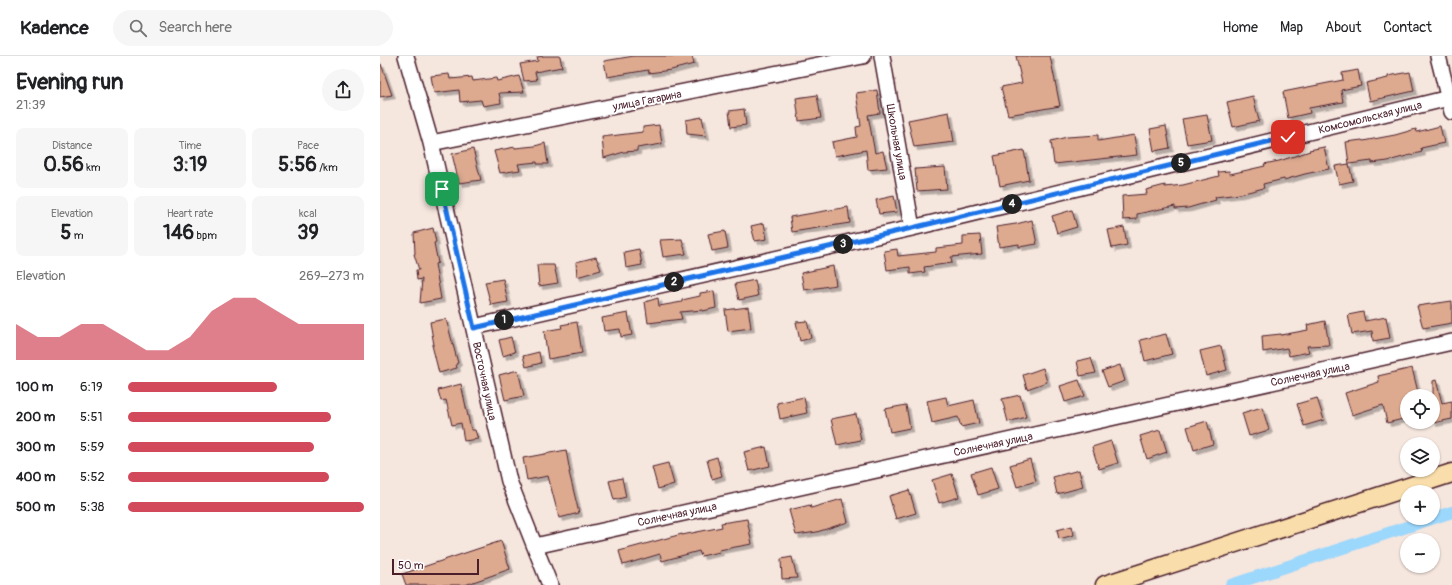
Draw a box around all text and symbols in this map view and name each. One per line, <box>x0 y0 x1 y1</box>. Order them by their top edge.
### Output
search box <box>113 10 393 46</box>
text: Kadence <box>20 16 89 40</box>
icon: search <box>127 17 149 39</box>
text: Search here <box>159 18 232 37</box>
text: Home <box>1223 19 1258 36</box>
text: Map <box>1280 19 1303 36</box>
text: About <box>1325 19 1361 36</box>
text: Contact <box>1383 19 1432 36</box>
text: Evening run <box>16 68 124 96</box>
button: share <box>322 69 364 111</box>
street label: улица Гагарина <box>611 87 683 114</box>
text: 21:39 <box>16 97 46 113</box>
street label: Комсомольская улица <box>1317 98 1423 137</box>
street label: Школьная улица <box>883 103 910 181</box>
pin <box>1271 120 1305 154</box>
icon: check <box>1277 126 1299 148</box>
text: Distance <box>52 139 92 152</box>
text: Time <box>179 139 202 152</box>
text: Pace <box>297 139 319 152</box>
text: 0.56 <box>43 152 84 177</box>
text: 3:19 <box>173 152 207 177</box>
text: 5:56 <box>278 152 317 177</box>
pin: 5 <box>1171 153 1191 173</box>
text: 5 <box>1178 156 1184 169</box>
text: km <box>84 161 101 174</box>
text: /km <box>317 161 338 174</box>
pin <box>425 172 459 206</box>
icon: arrive <box>431 178 453 200</box>
pin: 4 <box>1002 194 1022 214</box>
text: 4 <box>1009 197 1015 210</box>
text: Elevation <box>51 207 93 220</box>
text: Heart rate <box>167 207 213 220</box>
text: kcal <box>299 207 317 220</box>
text: 5 <box>61 220 71 245</box>
text: 146 <box>163 220 194 245</box>
text: 39 <box>297 220 319 245</box>
text: m <box>71 229 84 242</box>
text: bpm <box>194 229 217 242</box>
pin: 3 <box>833 234 853 254</box>
text: 3 <box>840 237 846 250</box>
text: Elevation <box>16 268 66 284</box>
text: 269–273 m <box>299 268 364 284</box>
pin: 2 <box>664 272 684 292</box>
text: 2 <box>671 275 677 288</box>
pin: 1 <box>494 310 514 330</box>
text: 1 <box>502 313 506 326</box>
street label: Восточная улица <box>470 341 499 422</box>
street label: Солнечная улица <box>1269 360 1351 389</box>
text: 100 m <box>16 379 53 395</box>
text: 6:19 <box>80 379 103 395</box>
map controls <box>1400 389 1440 573</box>
button: locate <box>1400 389 1440 429</box>
text: 200 m <box>16 409 55 425</box>
text: 5:51 <box>80 409 103 425</box>
street label: Солнечная улица <box>952 430 1034 459</box>
button: layers <box>1400 437 1440 477</box>
text: 300 m <box>16 439 55 455</box>
text: 5:59 <box>80 439 104 455</box>
text: 400 m <box>16 469 56 485</box>
text: 5:52 <box>80 469 105 485</box>
button: + <box>1400 485 1440 525</box>
text: 500 m <box>16 499 55 515</box>
text: 5:38 <box>80 499 104 515</box>
street label: Солнечная улица <box>636 500 718 529</box>
button: − <box>1400 533 1440 573</box>
scale bar <box>392 557 479 576</box>
text: 50 m <box>398 559 424 572</box>

